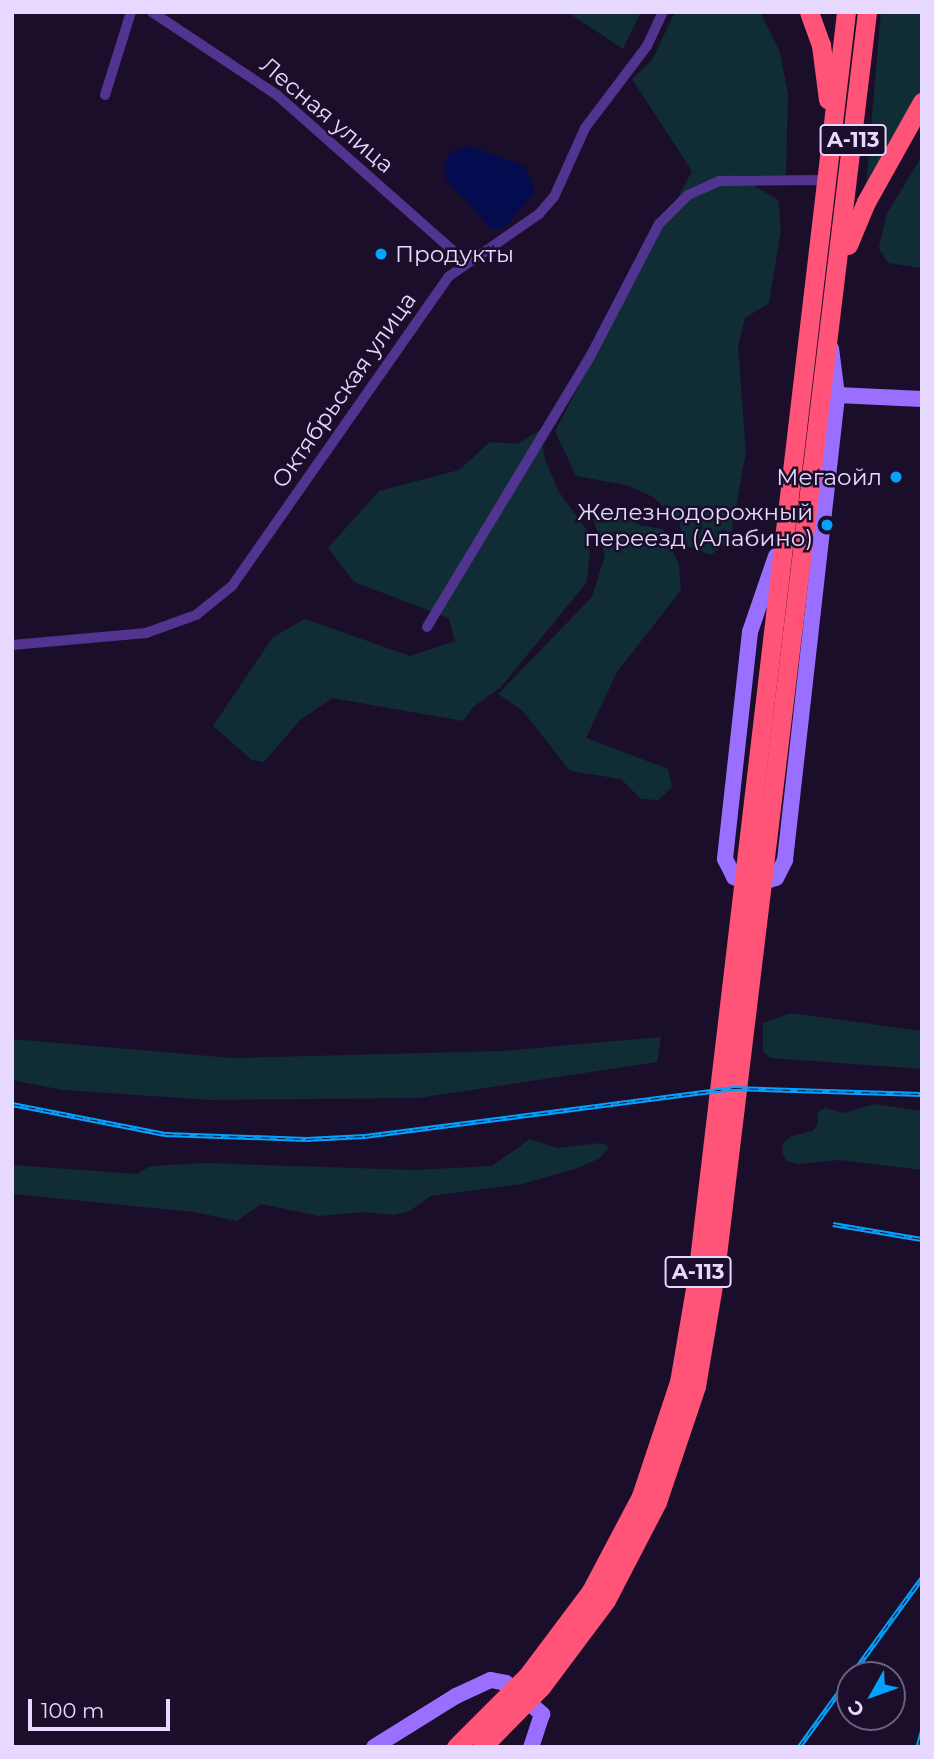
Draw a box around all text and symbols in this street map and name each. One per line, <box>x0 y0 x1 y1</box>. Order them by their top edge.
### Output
street label: Лесная улица <box>255 51 399 179</box>
road number: А-113 <box>818 122 888 158</box>
place label: Продукты <box>395 240 514 268</box>
marker: Продукты <box>373 246 389 262</box>
street label: Октябрьская улица <box>266 287 422 493</box>
place label: Мегаойл <box>776 463 882 491</box>
marker: Мегаойл <box>888 469 904 485</box>
place label: Железнодорожный переезд (Алабино) <box>577 498 813 552</box>
marker: Железнодорожный переезд (Алабино) <box>819 517 835 533</box>
road number: А-113 <box>663 1254 733 1290</box>
north arrow <box>836 1661 906 1731</box>
scale bar <box>32 1686 173 1730</box>
text: С <box>843 1696 869 1721</box>
text: 100 m <box>41 1698 104 1723</box>

